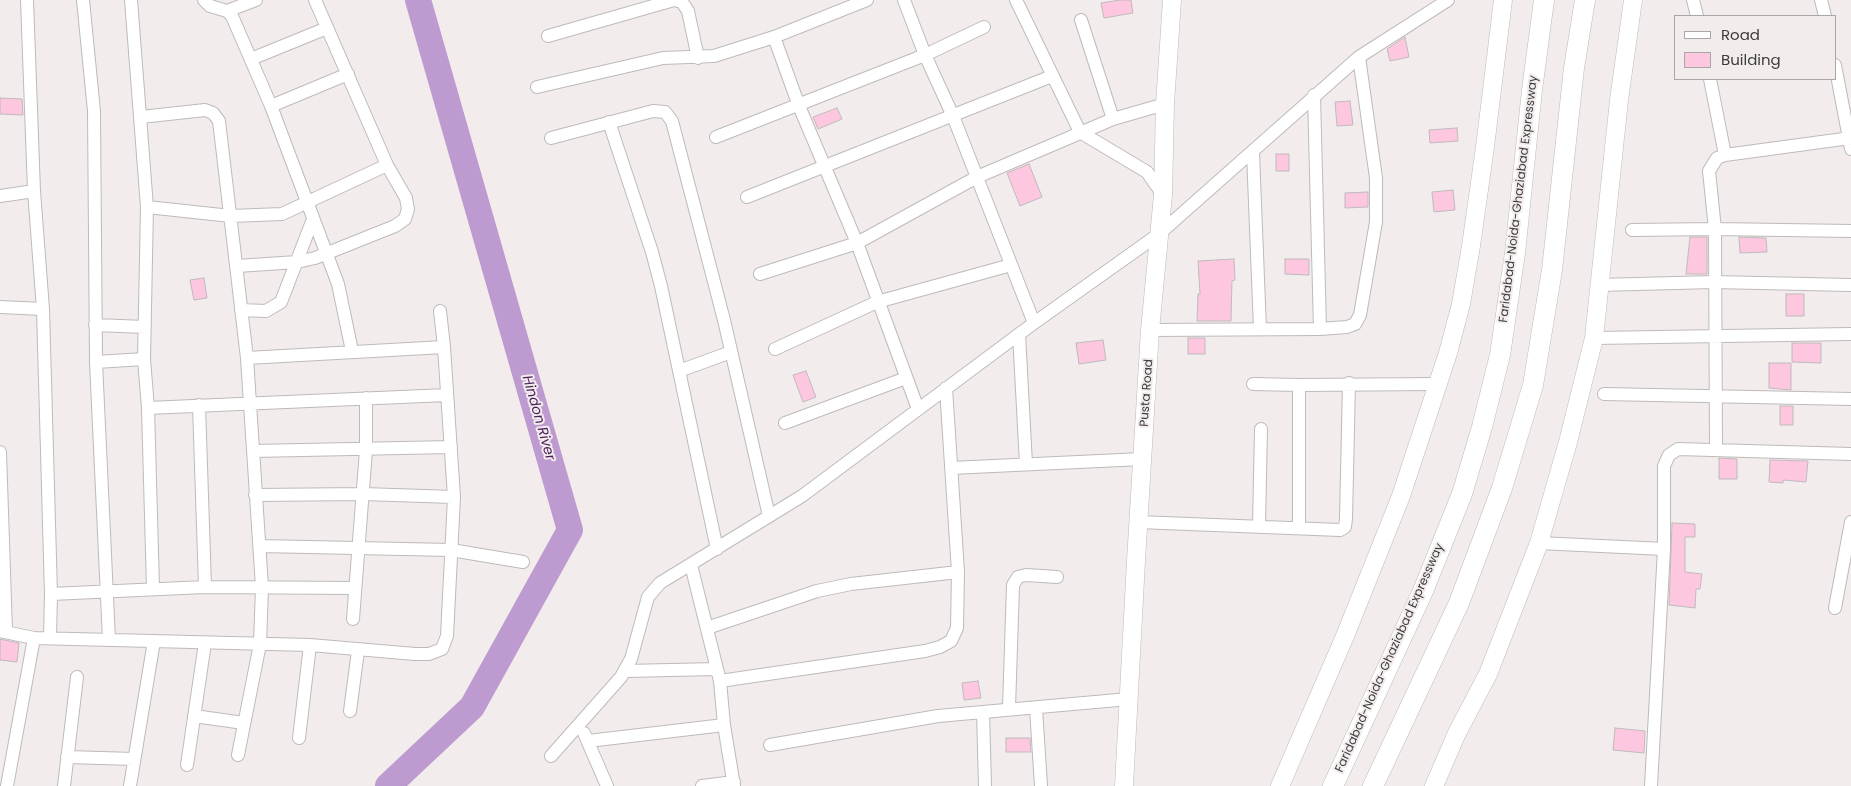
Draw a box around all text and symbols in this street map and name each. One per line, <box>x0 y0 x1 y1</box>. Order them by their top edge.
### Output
legend <box>1674 15 1836 80</box>
text: Road <box>1721 24 1760 45</box>
text: Building <box>1721 49 1781 70</box>
street label: Faridabad-Noida-Ghaziabad Expressway <box>1497 75 1541 323</box>
street label: Pusta Road <box>1137 359 1157 427</box>
water label: Hindon River <box>518 374 558 462</box>
street label: Faridabad-Noida-Ghaziabad Expressway <box>1333 541 1447 775</box>

